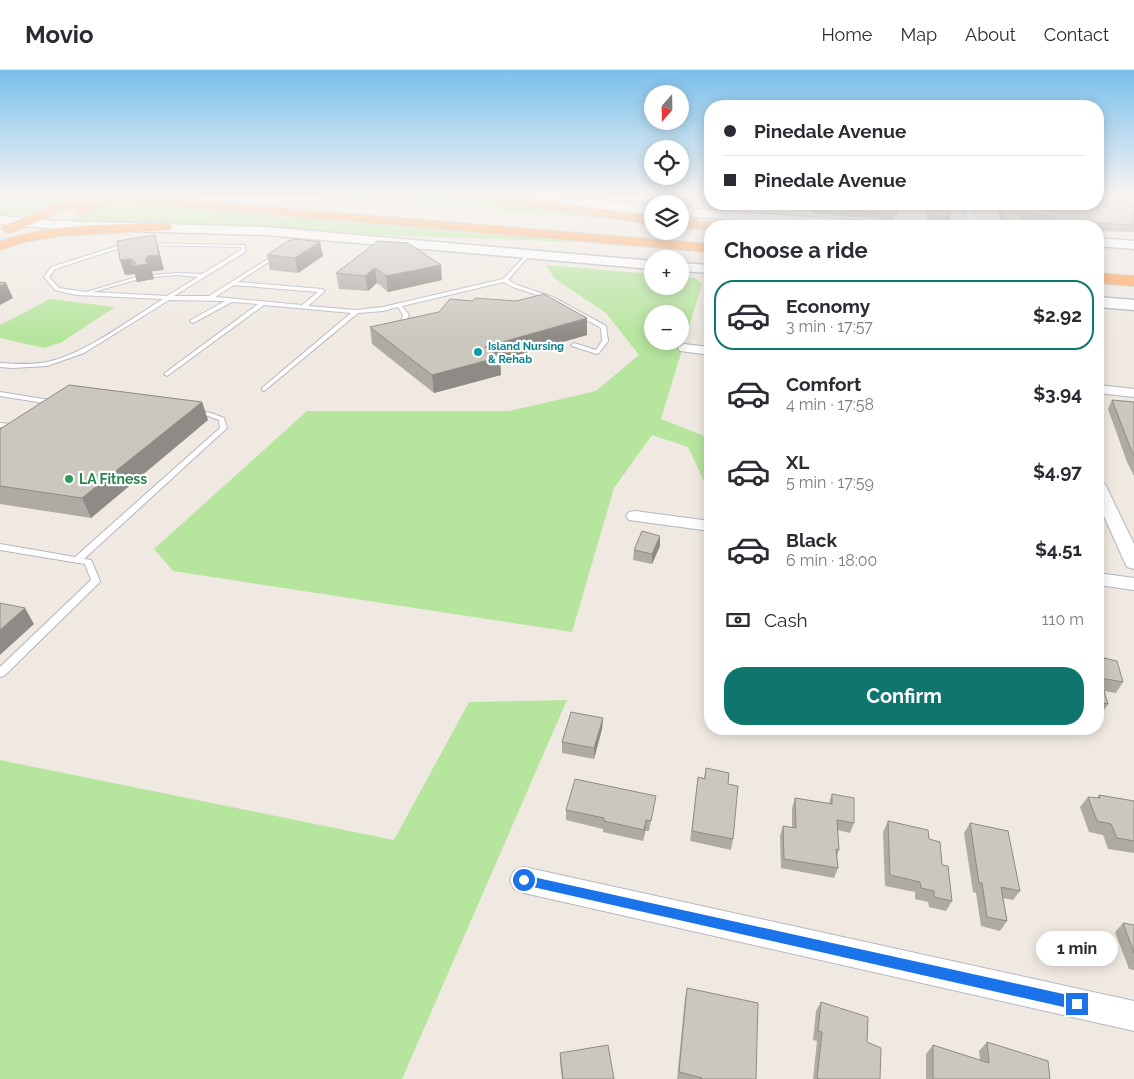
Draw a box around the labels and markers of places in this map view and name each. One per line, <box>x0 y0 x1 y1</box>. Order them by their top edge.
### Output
place label: Island Nursing & Rehab <box>488 340 564 366</box>
marker: Island Nursing & Rehab <box>472 346 484 358</box>
place label: LA Fitness <box>79 471 147 487</box>
marker: LA Fitness <box>63 473 75 485</box>

